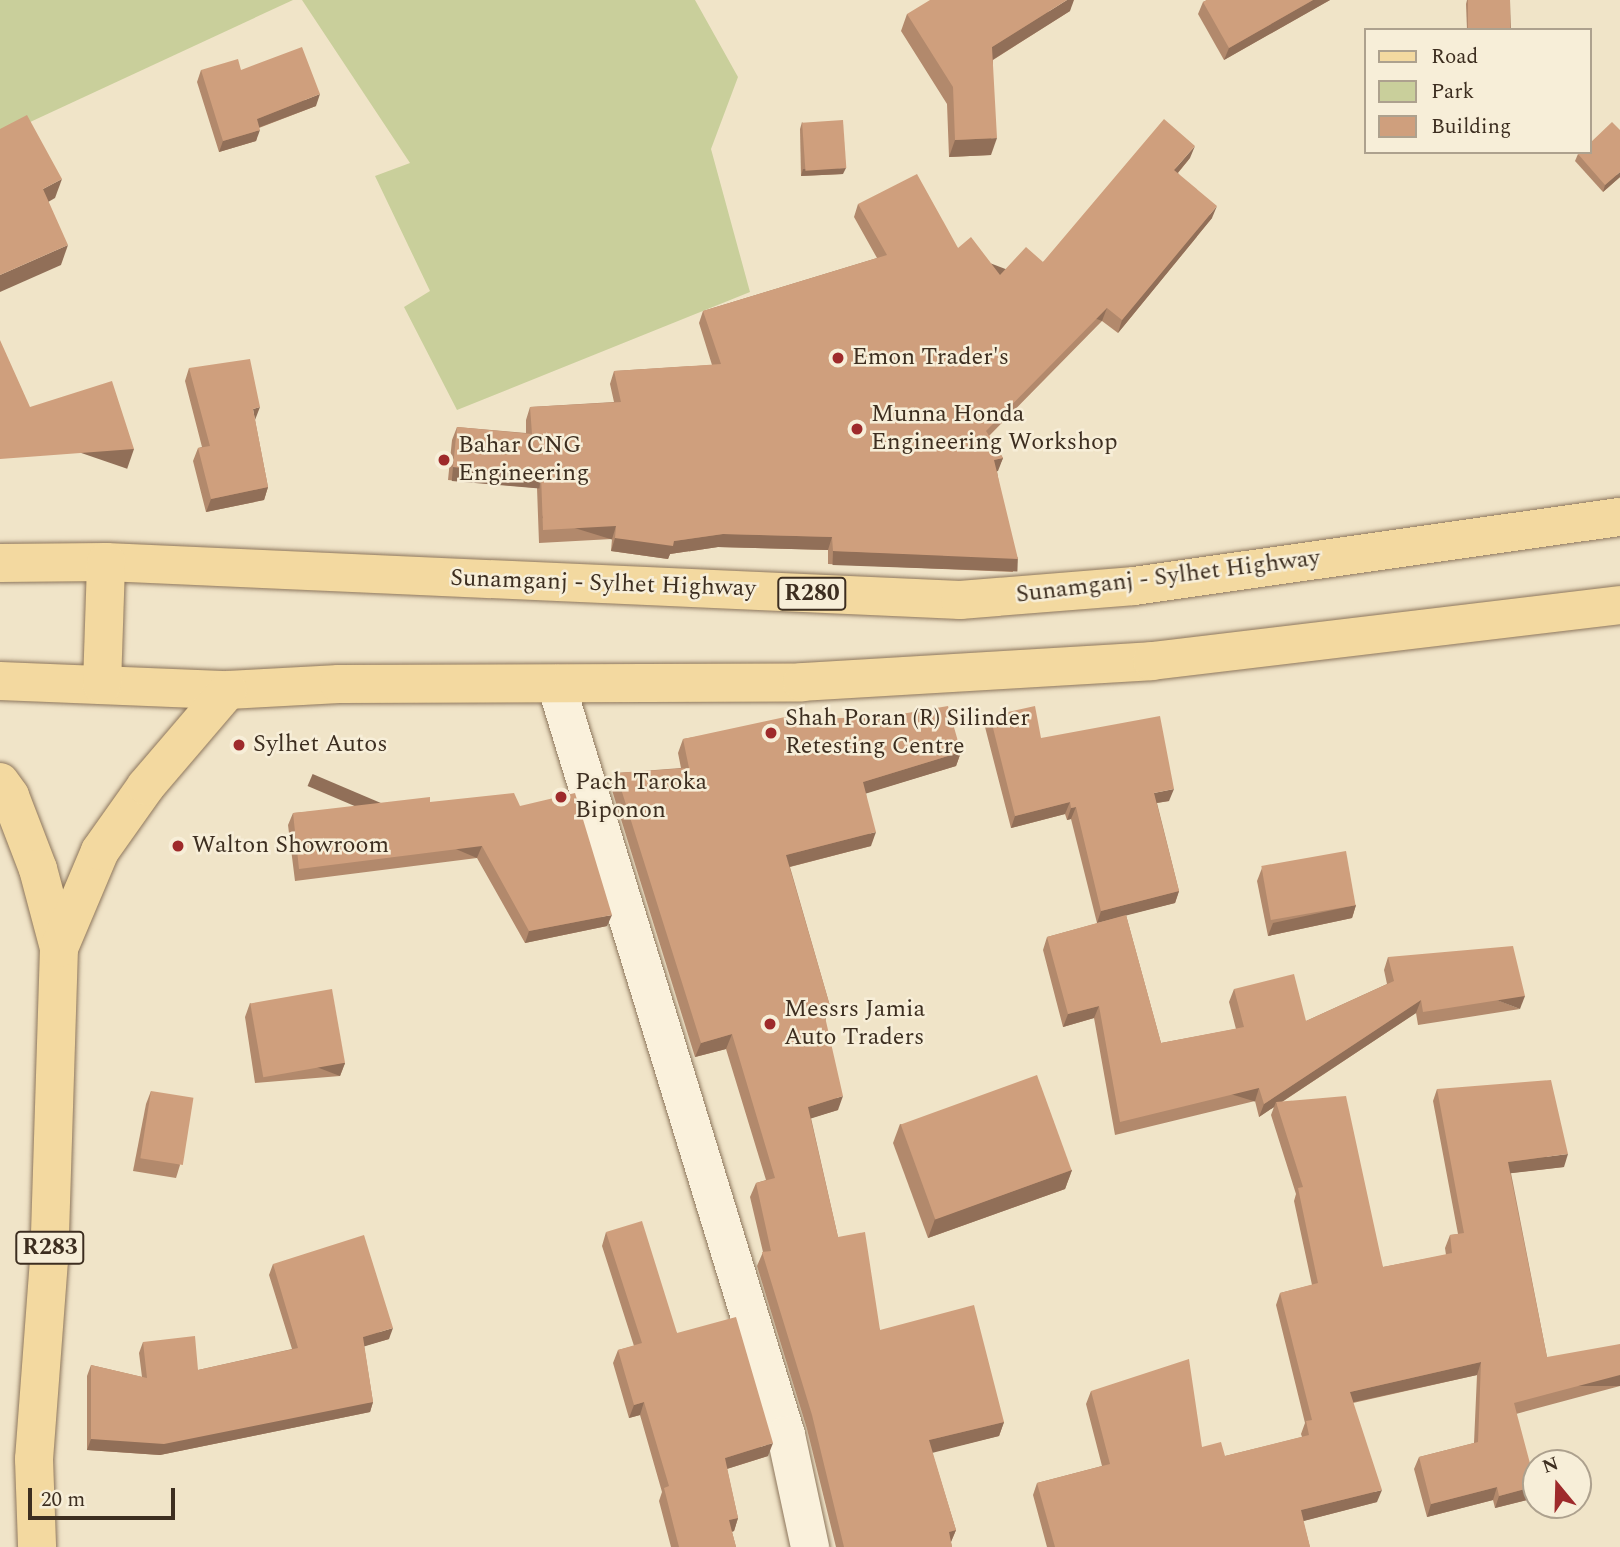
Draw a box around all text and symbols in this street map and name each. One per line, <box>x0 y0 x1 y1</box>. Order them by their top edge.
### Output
legend <box>1364 28 1592 154</box>
text: Road <box>1431 41 1478 73</box>
text: Park <box>1431 76 1474 108</box>
text: Building <box>1431 111 1511 143</box>
place label: Emon Trader's <box>852 344 1009 372</box>
marker: Emon Trader's <box>830 350 846 366</box>
place label: Munna Honda Engineering Workshop <box>871 401 1118 457</box>
marker: Munna Honda Engineering Workshop <box>849 421 865 437</box>
place label: Bahar CNG Engineering <box>458 432 589 488</box>
marker: Bahar CNG Engineering <box>436 452 452 468</box>
street label: Sunamganj - Sylhet Highway <box>1014 544 1322 610</box>
street label: Sunamganj - Sylhet Highway <box>450 564 756 604</box>
road number: R280 <box>777 574 847 614</box>
place label: Shah Poran (R) Silinder Retesting Centre <box>785 705 1030 761</box>
marker: Shah Poran (R) Silinder Retesting Centre <box>763 725 779 741</box>
place label: Sylhet Autos <box>253 731 388 759</box>
marker: Sylhet Autos <box>231 737 247 753</box>
place label: Pach Taroka Biponon <box>575 769 707 825</box>
marker: Pach Taroka Biponon <box>553 789 569 805</box>
place label: Walton Showroom <box>192 832 389 860</box>
marker: Walton Showroom <box>170 838 186 854</box>
place label: Messrs Jamia Auto Traders <box>784 996 925 1052</box>
marker: Messrs Jamia Auto Traders <box>762 1016 778 1032</box>
road number: R283 <box>15 1228 85 1268</box>
north arrow <box>1522 1449 1592 1519</box>
text: N <box>1539 1449 1563 1482</box>
scale bar <box>32 1474 178 1518</box>
text: 20 m <box>41 1484 85 1516</box>

